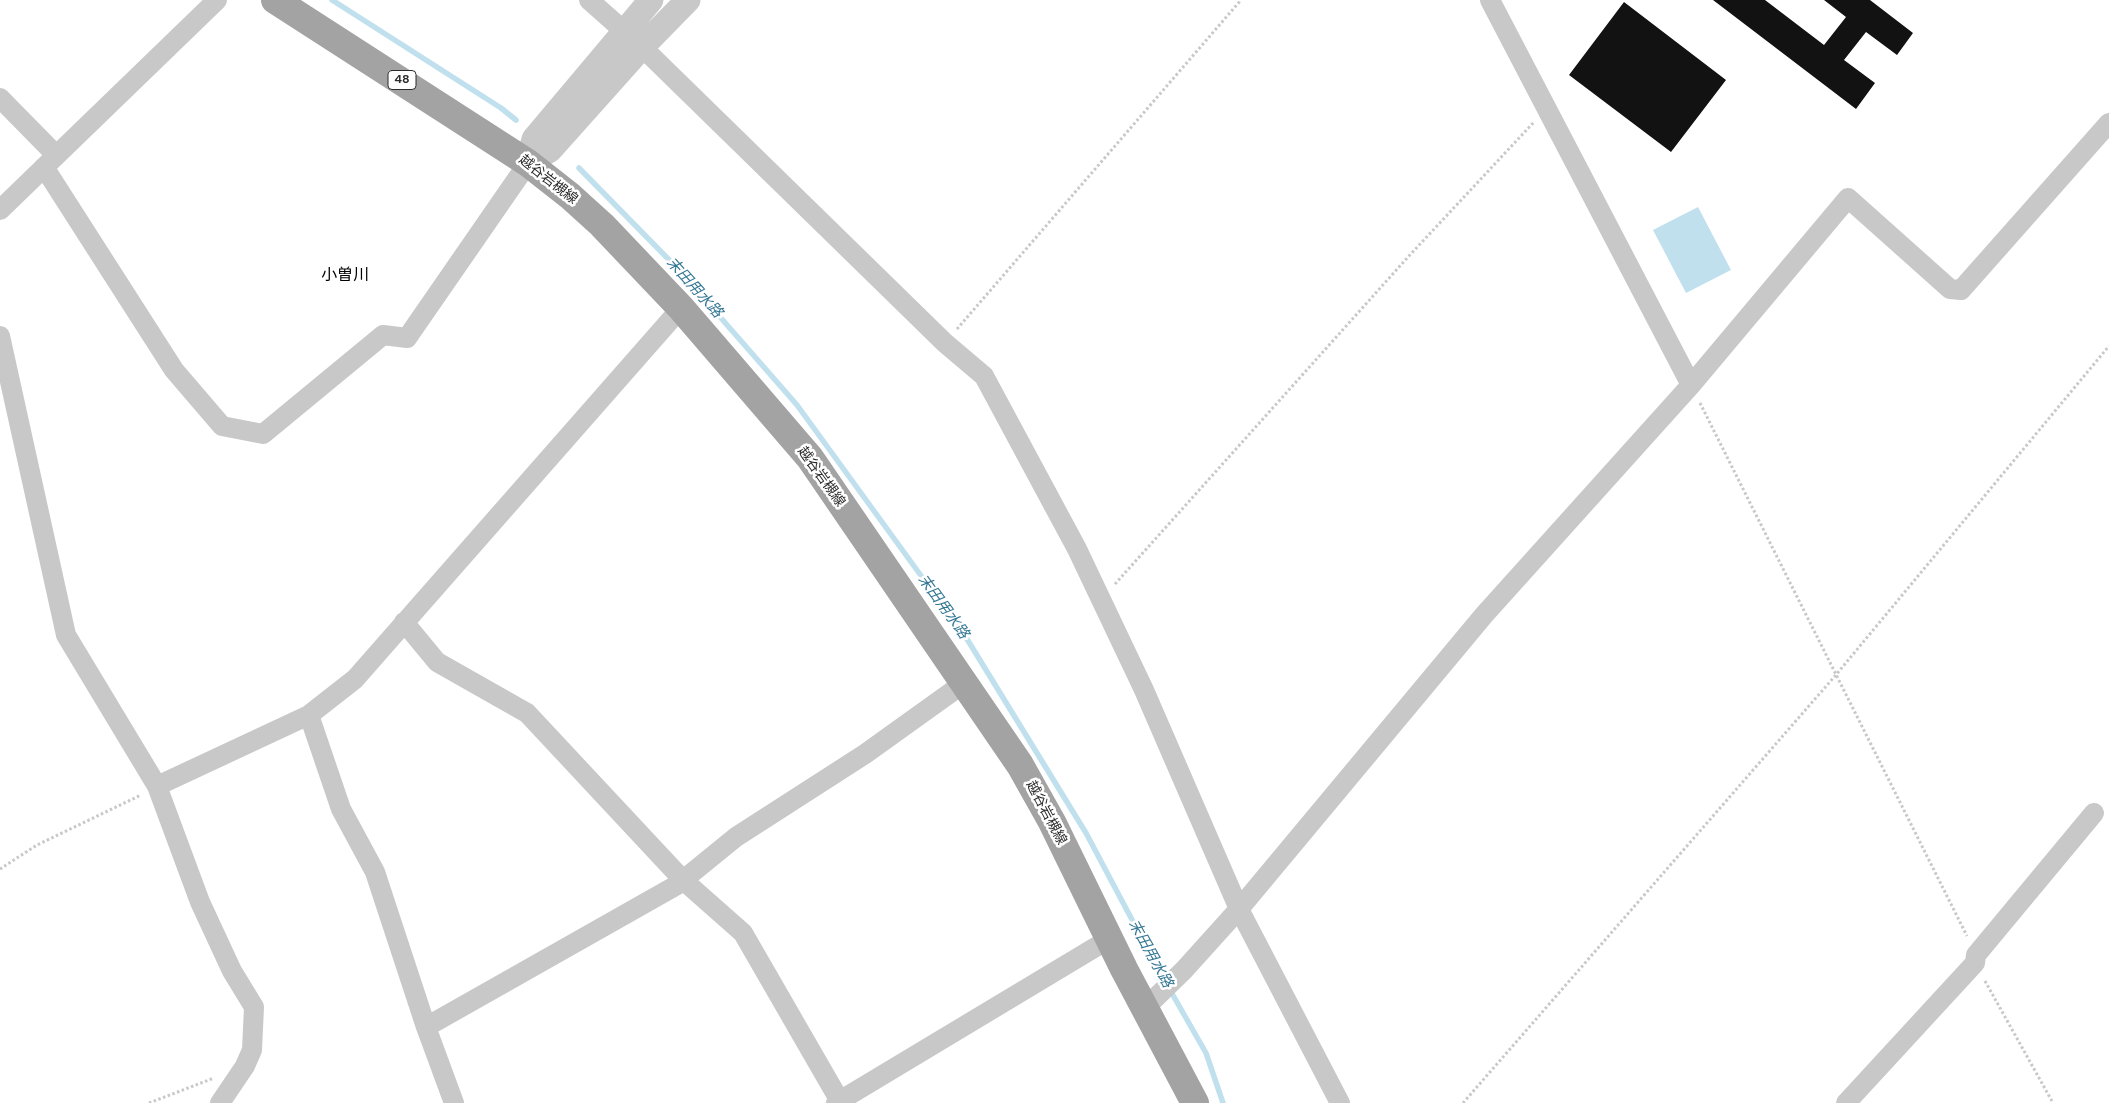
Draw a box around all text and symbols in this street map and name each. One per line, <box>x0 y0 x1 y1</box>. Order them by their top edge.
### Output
road number: 48 <box>388 70 416 90</box>
street label: 越谷岩槻線 <box>515 152 581 208</box>
water label: 末田用水路 <box>662 254 726 322</box>
district label: 小曽川 <box>321 266 369 286</box>
street label: 越谷岩槻線 <box>794 444 848 510</box>
water label: 末田用水路 <box>914 571 972 643</box>
street label: 越谷岩槻線 <box>1022 778 1070 848</box>
water label: 末田用水路 <box>1124 917 1176 991</box>

